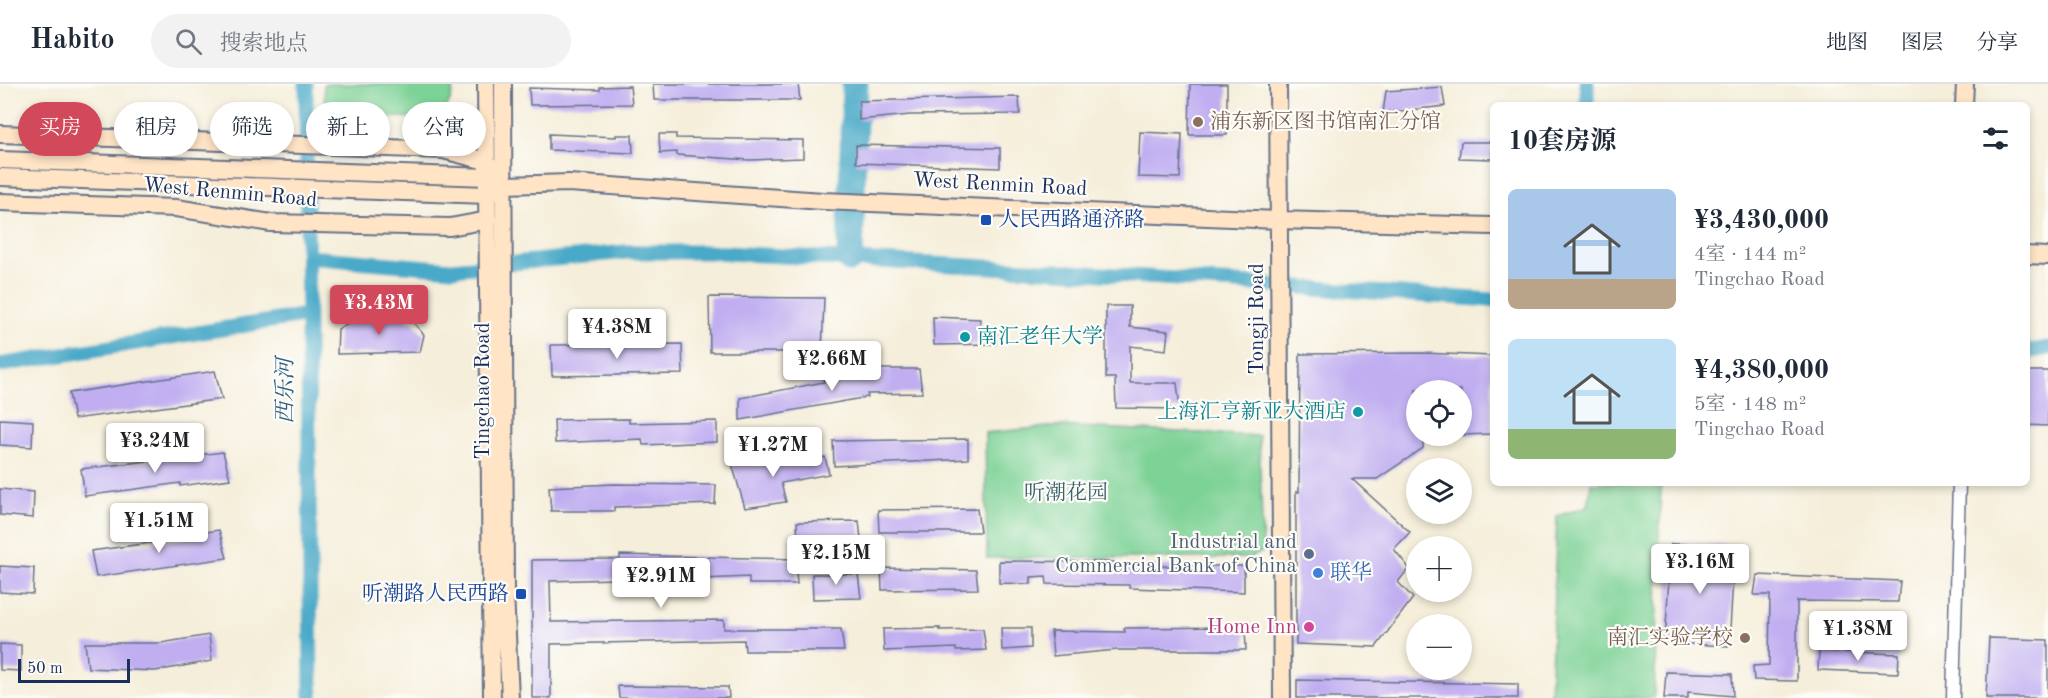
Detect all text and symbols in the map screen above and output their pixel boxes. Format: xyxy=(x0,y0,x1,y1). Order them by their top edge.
search box xyxy=(151,14,571,68)
icon: search xyxy=(172,25,205,58)
text: Habito xyxy=(30,27,115,55)
text: 搜索地点 xyxy=(220,33,308,55)
text: 地图 xyxy=(1826,33,1868,54)
text: 图层 xyxy=(1901,33,1943,54)
text: 分享 xyxy=(1976,33,2018,54)
chip: 买房 xyxy=(18,102,102,156)
chip: 租房 xyxy=(114,102,198,156)
chip: 筛选 xyxy=(210,102,294,156)
chip: 新上 xyxy=(306,102,390,156)
chip: 公寓 xyxy=(402,102,486,156)
place label: 浦东新区图书馆南汇分馆 xyxy=(1210,110,1441,133)
marker: 浦东新区图书馆南汇分馆 xyxy=(1191,115,1205,129)
icon: filters xyxy=(1979,122,2012,155)
text: 10套房源 xyxy=(1508,129,1616,155)
street label: West Renmin Road xyxy=(912,170,1088,200)
street label: West Renmin Road xyxy=(142,175,318,211)
place label: 人民西路通济路 xyxy=(998,208,1145,231)
text: ¥3,430,000 xyxy=(1694,208,1829,234)
marker: 人民西路通济路 xyxy=(979,213,993,227)
icon: home xyxy=(1556,213,1628,285)
text: 4室 · 144 m² xyxy=(1694,245,1806,265)
street label: Tongji Road xyxy=(1247,263,1268,375)
text: Tingchao Road xyxy=(1694,270,1825,290)
pin: ¥3.43M xyxy=(330,285,428,336)
text: ¥3.43M xyxy=(344,294,414,314)
pin: ¥4.38M xyxy=(568,309,666,360)
text: ¥4.38M xyxy=(582,318,652,338)
street label: Tingchao Road xyxy=(473,322,494,460)
place label: 南汇老年大学 xyxy=(977,324,1103,348)
marker: 南汇老年大学 xyxy=(958,330,972,344)
pin: ¥2.66M xyxy=(783,341,881,392)
text: ¥2.66M xyxy=(797,350,867,370)
water label: 西乐河 xyxy=(273,354,297,424)
text: ¥4,380,000 xyxy=(1694,358,1829,384)
icon: home xyxy=(1556,363,1628,435)
map controls xyxy=(1406,380,1472,680)
button: locate xyxy=(1406,380,1472,446)
text: 5室 · 148 m² xyxy=(1694,395,1806,415)
place label: 上海汇亨新亚大酒店 xyxy=(1157,400,1346,423)
marker: 上海汇亨新亚大酒店 xyxy=(1351,405,1365,419)
text: Tingchao Road xyxy=(1694,420,1825,440)
pin: ¥3.24M xyxy=(106,423,204,474)
pin: ¥1.27M xyxy=(724,427,822,478)
text: ¥3.24M xyxy=(120,432,190,452)
text: ¥1.27M xyxy=(738,436,808,456)
button: layers xyxy=(1406,458,1472,524)
park label: 听潮花园 xyxy=(1024,481,1108,504)
pin: ¥1.51M xyxy=(110,503,208,554)
text: ¥1.51M xyxy=(124,512,194,532)
place label: Industrial and Commercial Bank of China xyxy=(1055,532,1297,577)
pin: ¥2.15M xyxy=(787,535,885,586)
button: + xyxy=(1406,536,1472,602)
text: ¥2.15M xyxy=(801,544,871,564)
pin: ¥3.16M xyxy=(1651,544,1749,595)
marker: Industrial and Commercial Bank of China xyxy=(1302,547,1316,561)
text: ¥3.16M xyxy=(1665,553,1735,573)
pin: ¥2.91M xyxy=(612,558,710,609)
place label: 联华 xyxy=(1330,561,1372,584)
marker: 联华 xyxy=(1311,566,1325,580)
text: ¥2.91M xyxy=(626,567,696,587)
place label: 听潮路人民西路 xyxy=(362,582,509,605)
marker: 听潮路人民西路 xyxy=(514,587,528,601)
pin: ¥1.38M xyxy=(1809,611,1907,662)
button: − xyxy=(1406,614,1472,680)
place label: Home Inn xyxy=(1207,617,1297,638)
marker: Home Inn xyxy=(1302,620,1316,634)
text: ¥1.38M xyxy=(1823,620,1893,640)
place label: 南汇实验学校 xyxy=(1607,626,1733,649)
marker: 南汇实验学校 xyxy=(1738,631,1752,645)
scale bar xyxy=(18,656,130,684)
text: 50 m xyxy=(27,661,63,677)

